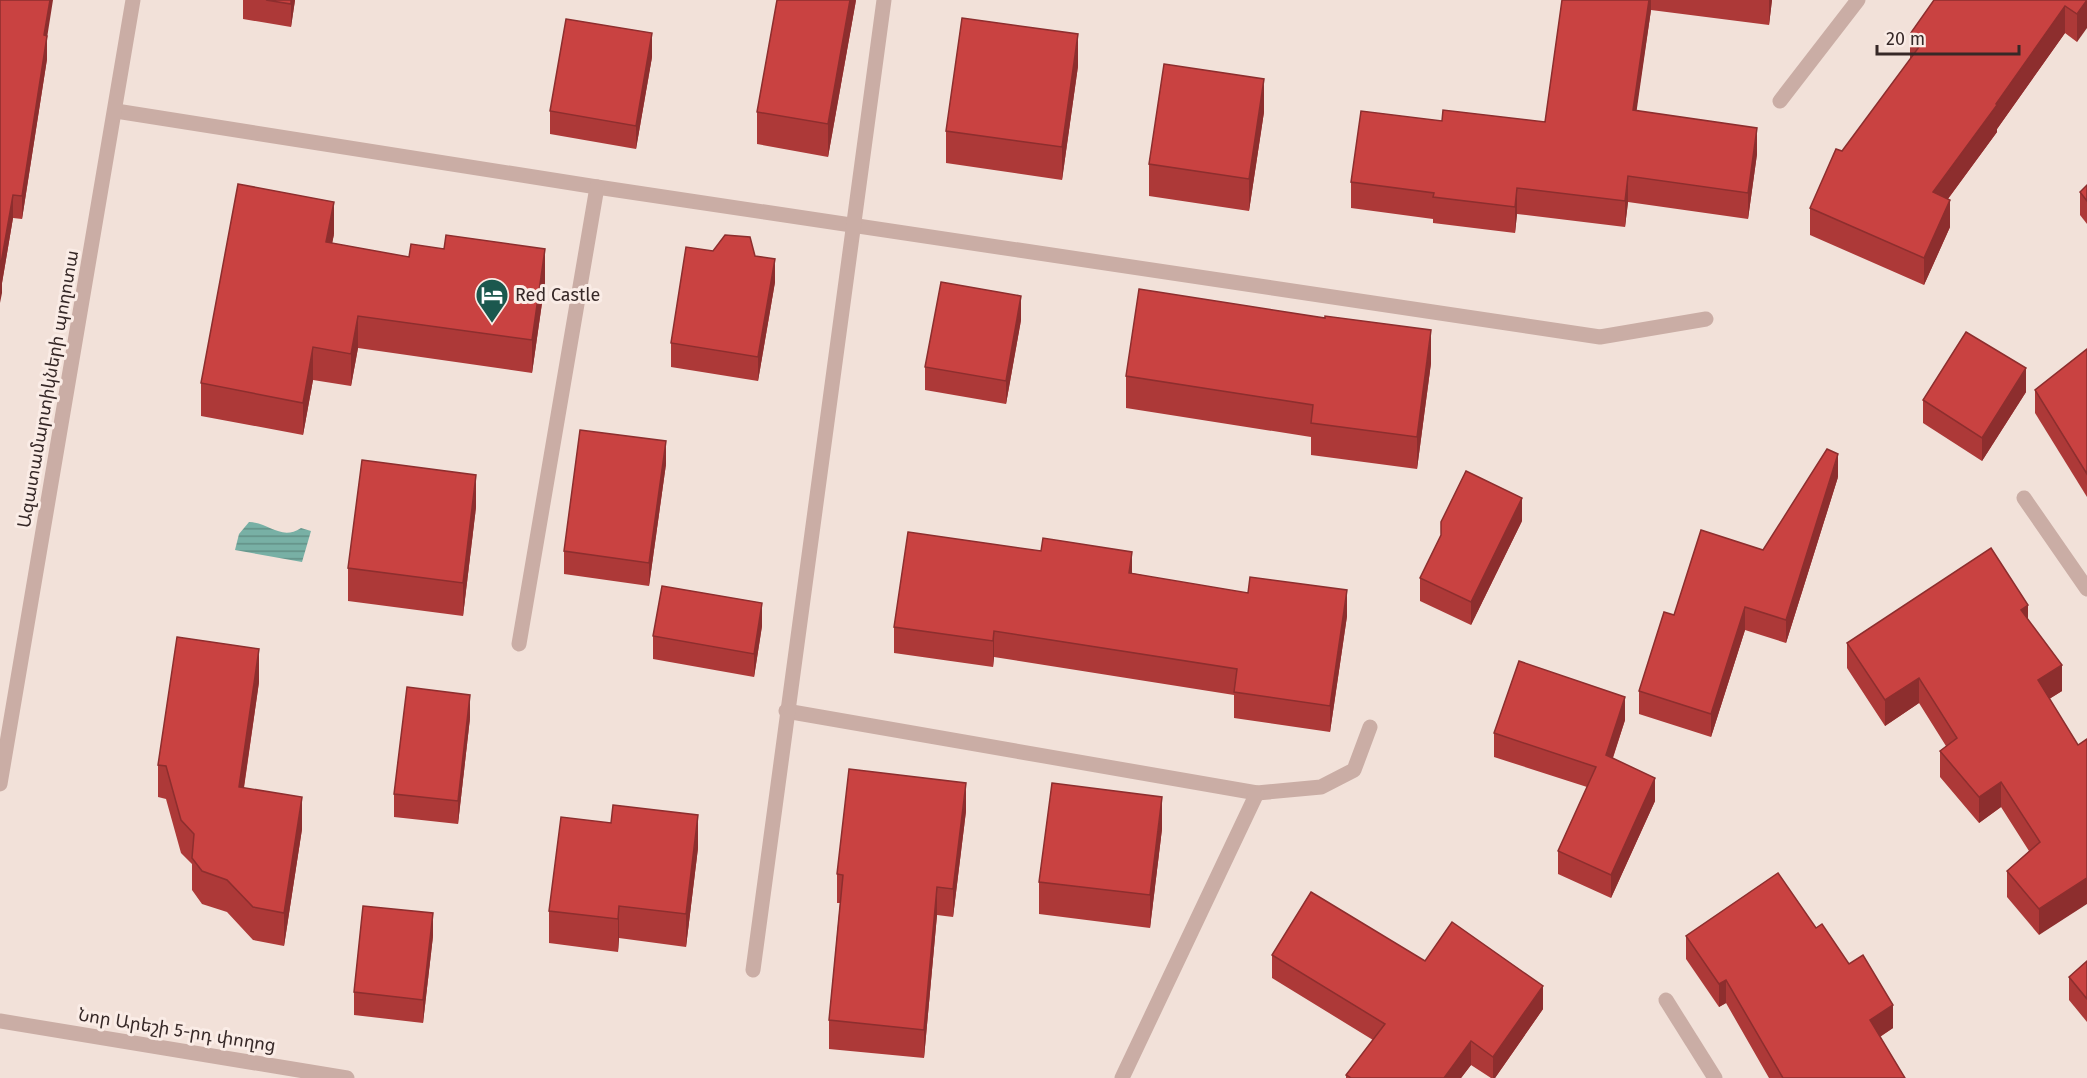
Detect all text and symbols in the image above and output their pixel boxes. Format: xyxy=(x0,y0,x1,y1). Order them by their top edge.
scale bar xyxy=(1877,18,2020,56)
text: 20 m xyxy=(1886,28,1925,50)
street label: Ազատամարտիկների պողոտա xyxy=(13,248,83,530)
hotel icon: Red Castle xyxy=(474,277,510,324)
place label: Red Castle xyxy=(515,284,600,306)
street label: Նոր Արեշի 5-րդ փողոց xyxy=(77,1004,277,1056)

